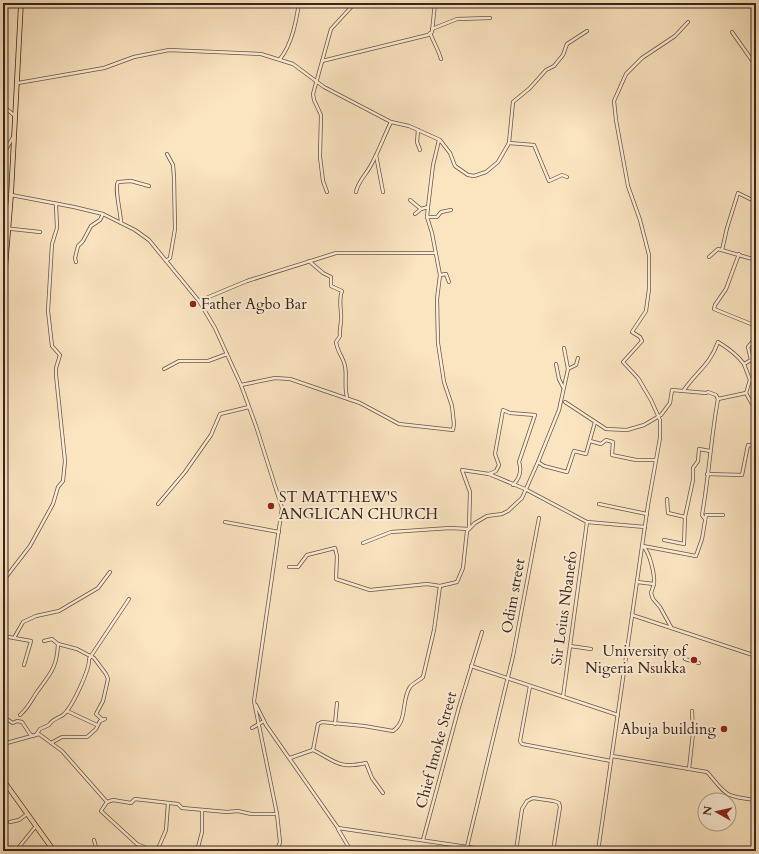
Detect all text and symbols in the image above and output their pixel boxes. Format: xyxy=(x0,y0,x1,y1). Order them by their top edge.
place label: Father Agbo Bar xyxy=(201,294,307,314)
marker: Father Agbo Bar xyxy=(188,299,198,309)
place label: ST MATTHEW'S ANGLICAN CHURCH xyxy=(279,487,439,524)
marker: ST MATTHEW'S ANGLICAN CHURCH xyxy=(266,501,276,511)
street label: Sir Loius Nbanefo xyxy=(546,550,582,666)
street label: Odim street xyxy=(497,557,529,635)
place label: University of Nigeria Nsukka xyxy=(585,641,688,678)
marker: University of Nigeria Nsukka xyxy=(689,655,699,665)
street label: Chief Imoke Street xyxy=(411,689,461,811)
place label: Abuja building xyxy=(621,719,717,739)
marker: Abuja building xyxy=(719,724,729,734)
north arrow xyxy=(697,792,737,832)
text: N xyxy=(700,804,716,816)

